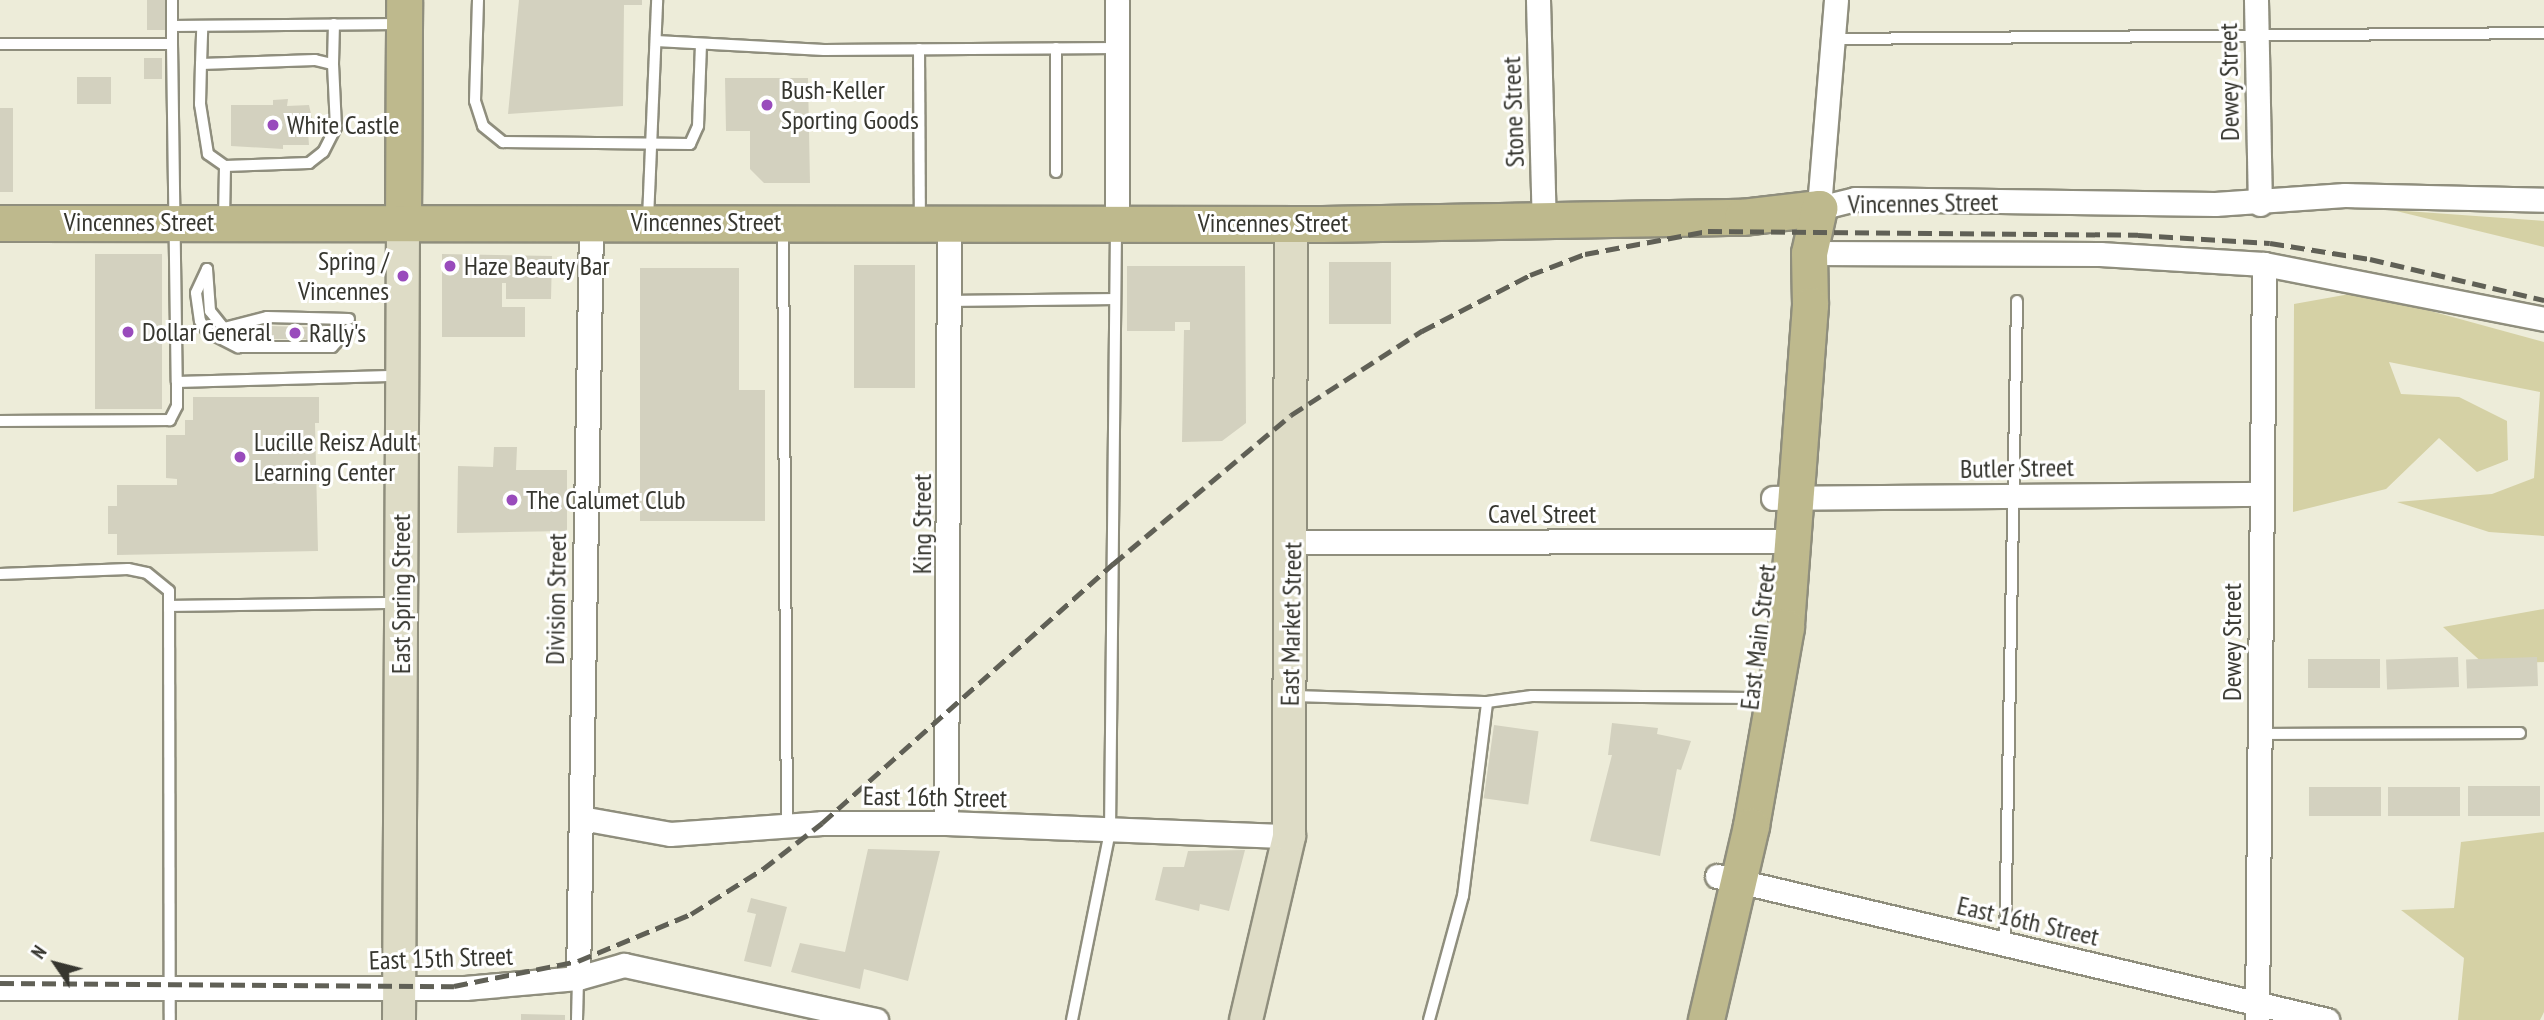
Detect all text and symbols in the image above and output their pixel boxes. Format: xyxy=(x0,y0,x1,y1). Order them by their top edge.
street label: Dewey Street xyxy=(2212,22,2246,142)
street label: Stone Street xyxy=(1495,56,1531,168)
place label: Bush-Keller Sporting Goods xyxy=(781,74,919,136)
marker: Bush-Keller Sporting Goods xyxy=(759,97,775,113)
place label: White Castle xyxy=(287,109,399,141)
marker: White Castle xyxy=(265,117,281,133)
street label: Vincennes Street xyxy=(1848,186,1998,220)
street label: Vincennes Street xyxy=(64,206,214,238)
street label: Vincennes Street xyxy=(631,206,781,238)
street label: Vincennes Street xyxy=(1198,207,1348,239)
place label: Spring / Vincennes xyxy=(298,245,389,306)
place label: Haze Beauty Bar xyxy=(464,250,610,282)
marker: Haze Beauty Bar xyxy=(442,258,458,274)
marker: Spring / Vincennes xyxy=(395,268,411,284)
place label: Dollar General xyxy=(142,316,271,348)
place label: Rally's xyxy=(309,317,366,349)
marker: Dollar General xyxy=(120,324,136,340)
marker: Rally's xyxy=(287,325,303,341)
place label: Lucille Reisz Adult Learning Center xyxy=(254,426,419,488)
marker: Lucille Reisz Adult Learning Center xyxy=(232,449,248,465)
street label: Butler Street xyxy=(1960,451,2074,485)
street label: King Street xyxy=(906,474,938,574)
place label: The Calumet Club xyxy=(526,484,685,516)
marker: The Calumet Club xyxy=(504,492,520,508)
street label: Cavel Street xyxy=(1488,498,1596,530)
street label: East Spring Street xyxy=(385,514,417,674)
street label: Division Street xyxy=(539,533,573,665)
street label: East Market Street xyxy=(1274,542,1308,706)
street label: East Main Street xyxy=(1734,562,1782,712)
street label: Dewey Street xyxy=(2216,583,2248,701)
street label: East 16th Street xyxy=(863,780,1007,814)
street label: East 16th Street xyxy=(1954,890,2102,952)
north arrow xyxy=(21,929,91,999)
street label: East 15th Street xyxy=(368,940,514,976)
text: N xyxy=(26,941,52,963)

